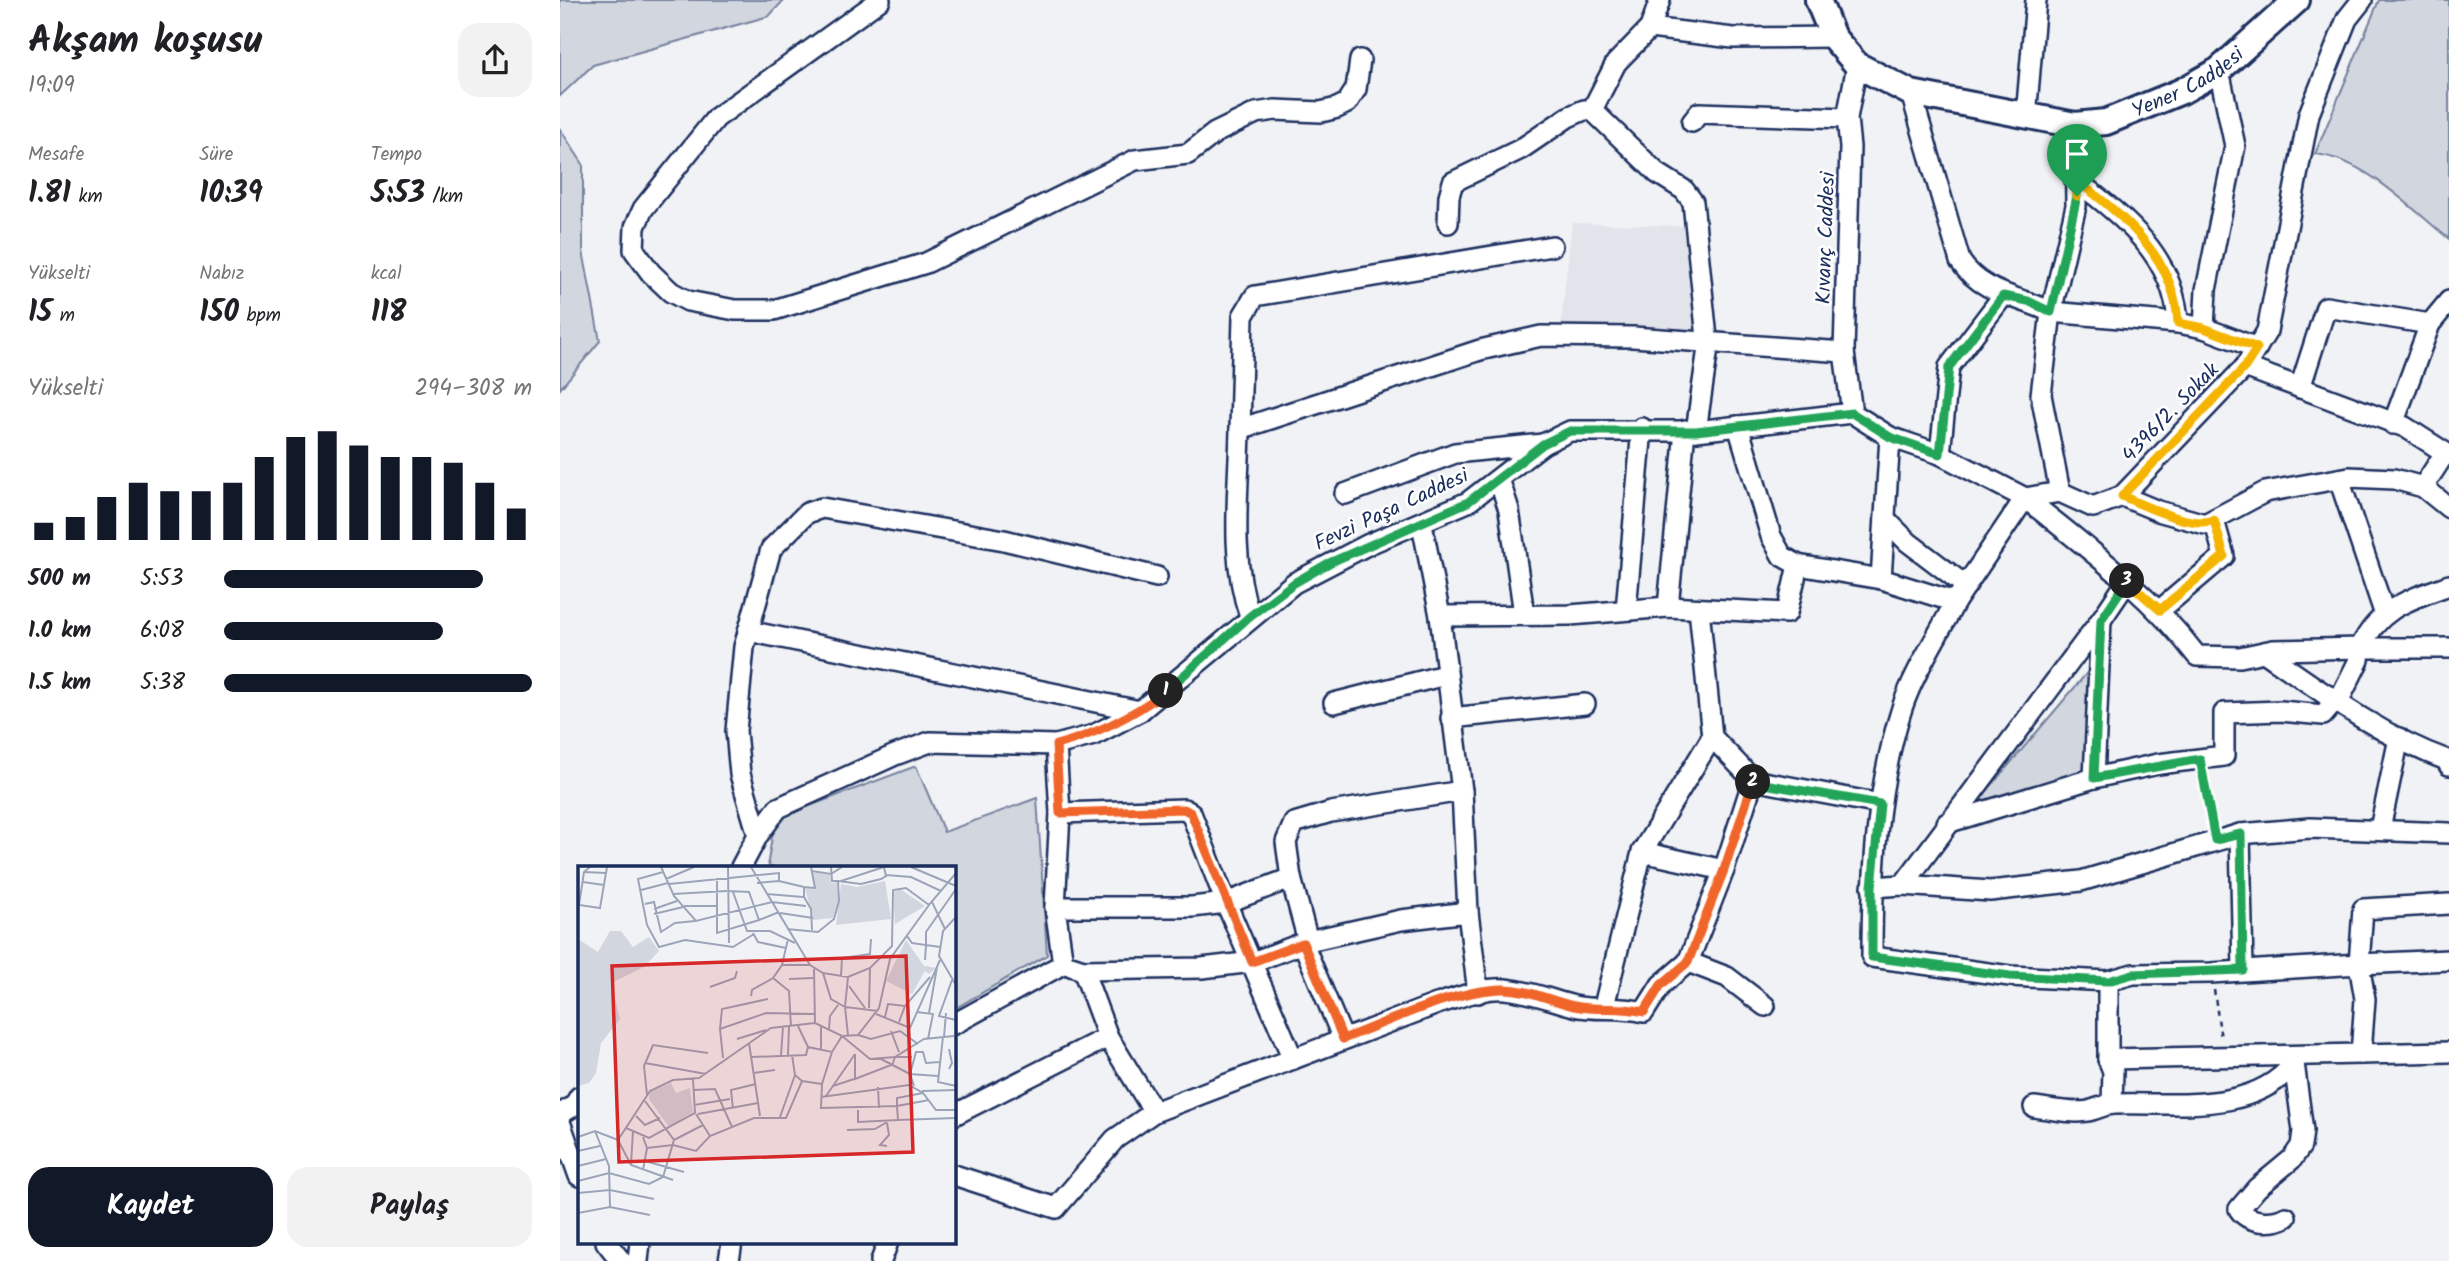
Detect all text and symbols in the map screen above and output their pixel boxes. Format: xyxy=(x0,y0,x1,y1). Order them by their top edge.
text: Akşam koşusu xyxy=(28,12,262,72)
button: share xyxy=(458,23,532,97)
street label: Yener Caddesi xyxy=(2127,39,2253,128)
text: 19:09 xyxy=(28,68,75,104)
pin xyxy=(2047,124,2107,196)
icon: arrive xyxy=(2058,135,2096,173)
text: Mesafe xyxy=(28,140,84,170)
text: Süre xyxy=(199,140,233,170)
text: Tempo xyxy=(371,140,422,170)
text: 1.81 xyxy=(28,170,71,218)
text: 10:39 xyxy=(199,170,263,218)
text: 5:53 xyxy=(371,170,425,218)
street label: Kıvanç Caddesi xyxy=(1808,170,1845,305)
text: km xyxy=(71,182,103,212)
text: /km xyxy=(425,182,463,212)
text: Yükselti xyxy=(28,259,90,289)
text: Nabız xyxy=(199,259,244,289)
text: kcal xyxy=(371,259,402,289)
text: 15 xyxy=(28,289,52,337)
text: 150 xyxy=(199,289,239,337)
text: 118 xyxy=(371,289,406,337)
text: m xyxy=(52,301,75,331)
text: bpm xyxy=(239,301,281,331)
street label: 4396/2. Sokak xyxy=(2114,355,2228,471)
text: Yükselti xyxy=(28,371,103,407)
text: 294–308 m xyxy=(415,371,532,407)
street label: Fevzi Paşa Caddesi xyxy=(1309,460,1475,561)
text: 500 m xyxy=(28,561,91,597)
text: 5:53 xyxy=(140,561,184,597)
pin: 3 xyxy=(2110,564,2144,598)
text: 3 xyxy=(2121,565,2132,595)
text: 1.0 km xyxy=(28,613,91,649)
text: 6:08 xyxy=(140,613,184,649)
text: 1.5 km xyxy=(28,665,91,701)
text: 5:38 xyxy=(140,665,185,701)
pin: 1 xyxy=(1148,674,1184,708)
text: 1 xyxy=(1163,675,1168,705)
pin: 2 xyxy=(1736,764,1770,800)
text: 2 xyxy=(1747,766,1758,796)
inset map xyxy=(578,866,956,1244)
button: Kaydet xyxy=(28,1167,273,1247)
button: Paylaş xyxy=(287,1167,532,1247)

